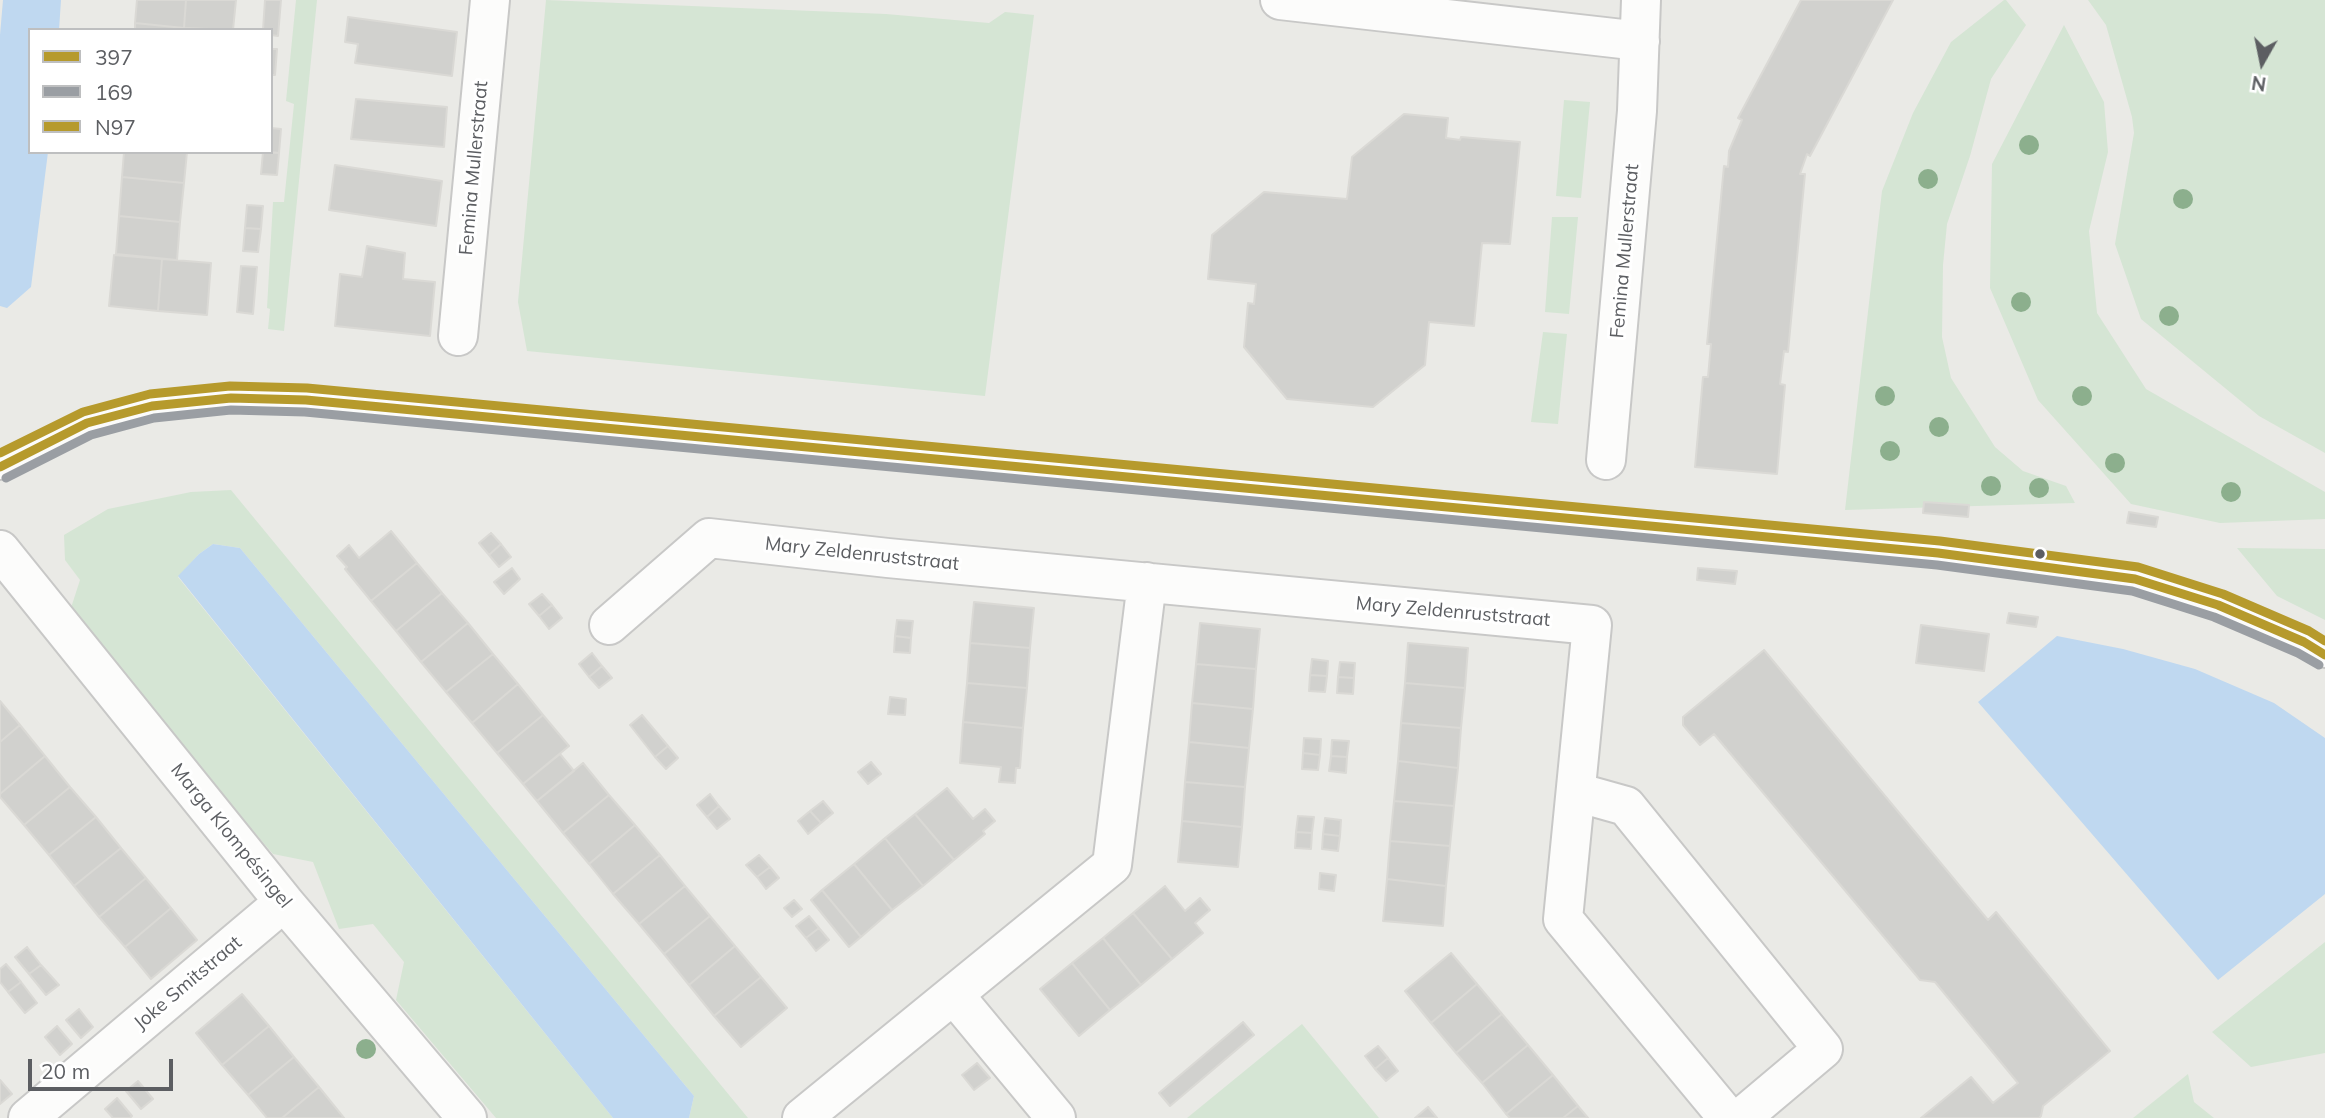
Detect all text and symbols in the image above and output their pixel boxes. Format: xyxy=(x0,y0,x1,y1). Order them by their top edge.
legend xyxy=(28,28,273,154)
north arrow xyxy=(2227,28,2297,98)
text: 397 xyxy=(95,44,133,70)
text: N xyxy=(2250,71,2268,97)
text: 169 xyxy=(95,79,133,105)
street label: Femina Mullerstraat xyxy=(455,80,493,256)
text: N97 xyxy=(95,114,136,140)
street label: Femina Mullerstraat xyxy=(1606,163,1644,339)
street label: Mary Zeldenruststraat xyxy=(764,532,960,576)
unlabelled marker xyxy=(2033,547,2047,561)
street label: Mary Zeldenruststraat xyxy=(1355,592,1551,632)
street label: Marga Klompésingel xyxy=(166,759,296,913)
street label: Joke Smitstraat xyxy=(129,931,247,1035)
scale bar xyxy=(32,1044,177,1088)
text: 20 m xyxy=(41,1058,90,1084)

